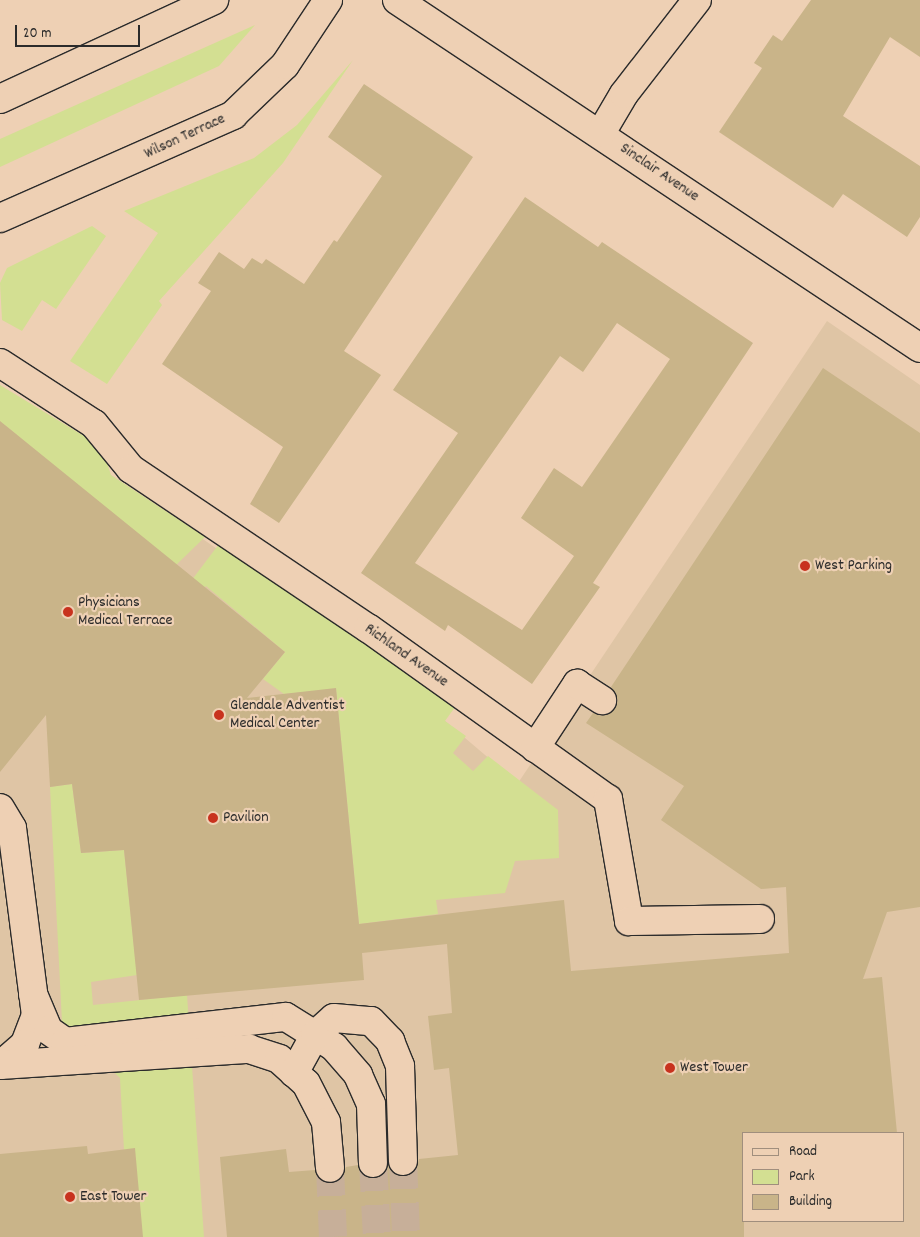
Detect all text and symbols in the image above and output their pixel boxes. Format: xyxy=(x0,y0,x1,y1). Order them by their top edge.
scale bar xyxy=(18,15,142,47)
text: 20 m xyxy=(23,23,51,45)
street label: Wilson Terrace xyxy=(141,110,229,164)
street label: Sinclair Avenue xyxy=(616,139,702,207)
place label: West Parking xyxy=(815,556,892,576)
marker: West Parking xyxy=(799,560,811,572)
place label: Physicians Medical Terrace xyxy=(78,593,173,631)
marker: Physicians Medical Terrace xyxy=(62,606,74,618)
street label: Richland Avenue xyxy=(360,620,452,692)
place label: Glendale Adventist Medical Center xyxy=(230,696,345,734)
marker: Glendale Adventist Medical Center xyxy=(212,708,226,722)
place label: Pavilion xyxy=(223,808,269,828)
marker: Pavilion xyxy=(207,812,219,824)
place label: West Tower xyxy=(680,1058,748,1078)
marker: West Tower xyxy=(664,1062,676,1074)
legend xyxy=(742,1132,905,1222)
text: Road xyxy=(789,1141,817,1163)
text: Park xyxy=(789,1166,815,1188)
place label: East Tower xyxy=(80,1187,146,1207)
marker: East Tower xyxy=(64,1191,76,1203)
text: Building xyxy=(789,1191,832,1213)

